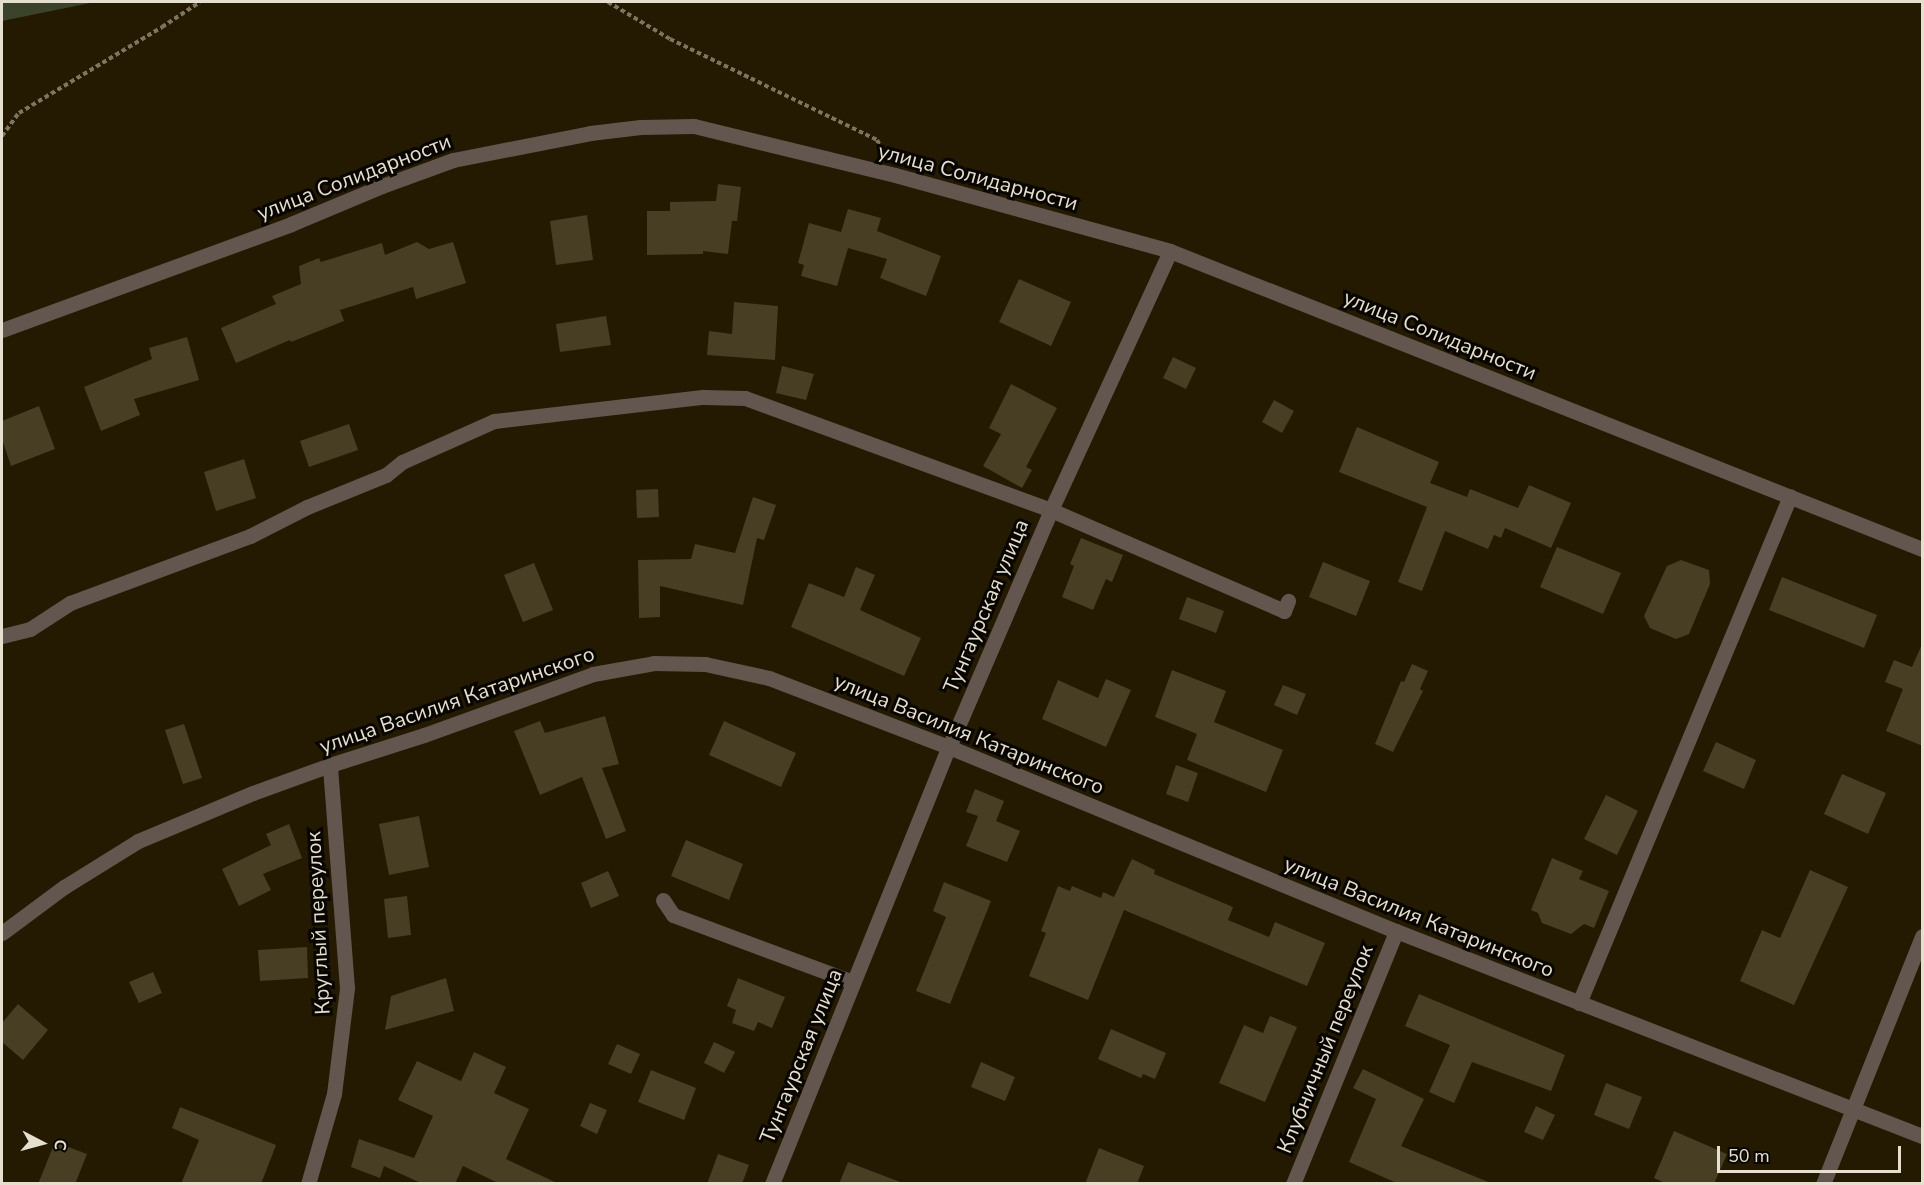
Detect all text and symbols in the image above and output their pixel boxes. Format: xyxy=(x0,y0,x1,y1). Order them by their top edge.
street label: улица Солидарности xyxy=(253,128,455,226)
street label: улица Солидарности xyxy=(875,138,1081,216)
street label: улица Солидарности xyxy=(1340,285,1540,385)
street label: Тунгаурская улица xyxy=(938,515,1034,697)
street label: улица Василия Катаринского xyxy=(316,641,598,759)
street label: улица Василия Катаринского xyxy=(830,668,1108,800)
street label: Круглый переулок xyxy=(301,831,335,1015)
street label: улица Василия Катаринского xyxy=(1280,851,1558,983)
street label: Клубничный переулок xyxy=(1272,941,1378,1157)
street label: Тунгаурская улица xyxy=(754,965,848,1147)
north arrow xyxy=(12,1113,72,1173)
scale bar xyxy=(1720,1134,1904,1172)
text: С xyxy=(48,1138,71,1151)
text: 50 m xyxy=(1728,1144,1770,1168)

